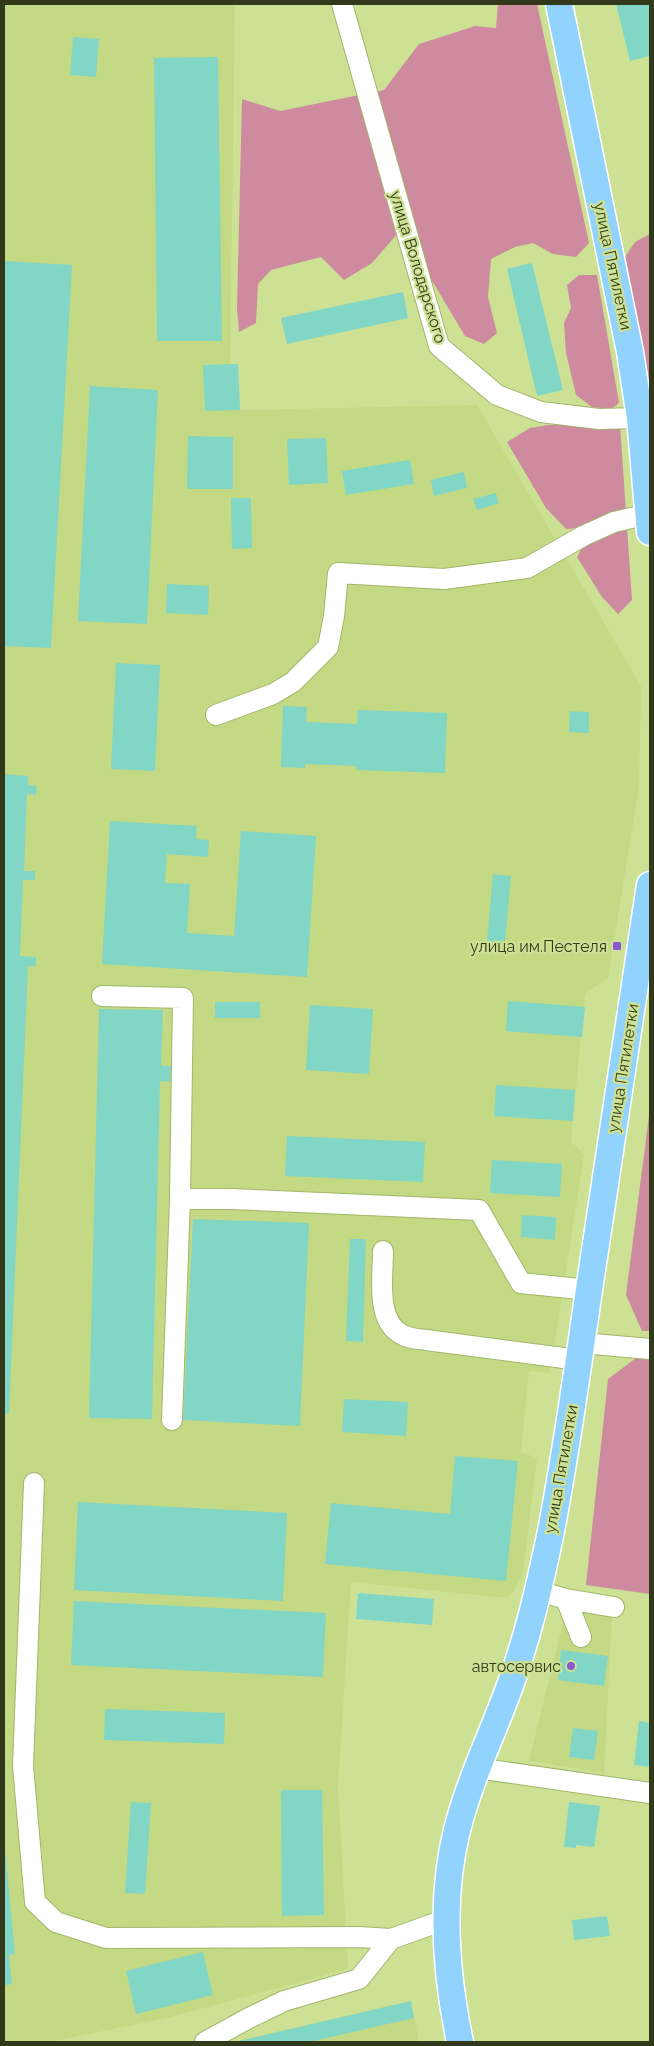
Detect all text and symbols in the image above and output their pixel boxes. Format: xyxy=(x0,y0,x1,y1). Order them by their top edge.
street label: улица Володарского xyxy=(386,189,450,345)
street label: улица Пятилетки xyxy=(590,200,636,332)
place label: улица им.Пестеля xyxy=(470,937,607,956)
marker: улица им.Пестеля xyxy=(611,940,623,952)
street label: улица Пятилетки xyxy=(603,1002,643,1134)
street label: улица Пятилетки xyxy=(540,1403,582,1535)
place label: автосервис xyxy=(472,1657,561,1676)
marker: автосервис xyxy=(565,1660,577,1672)

